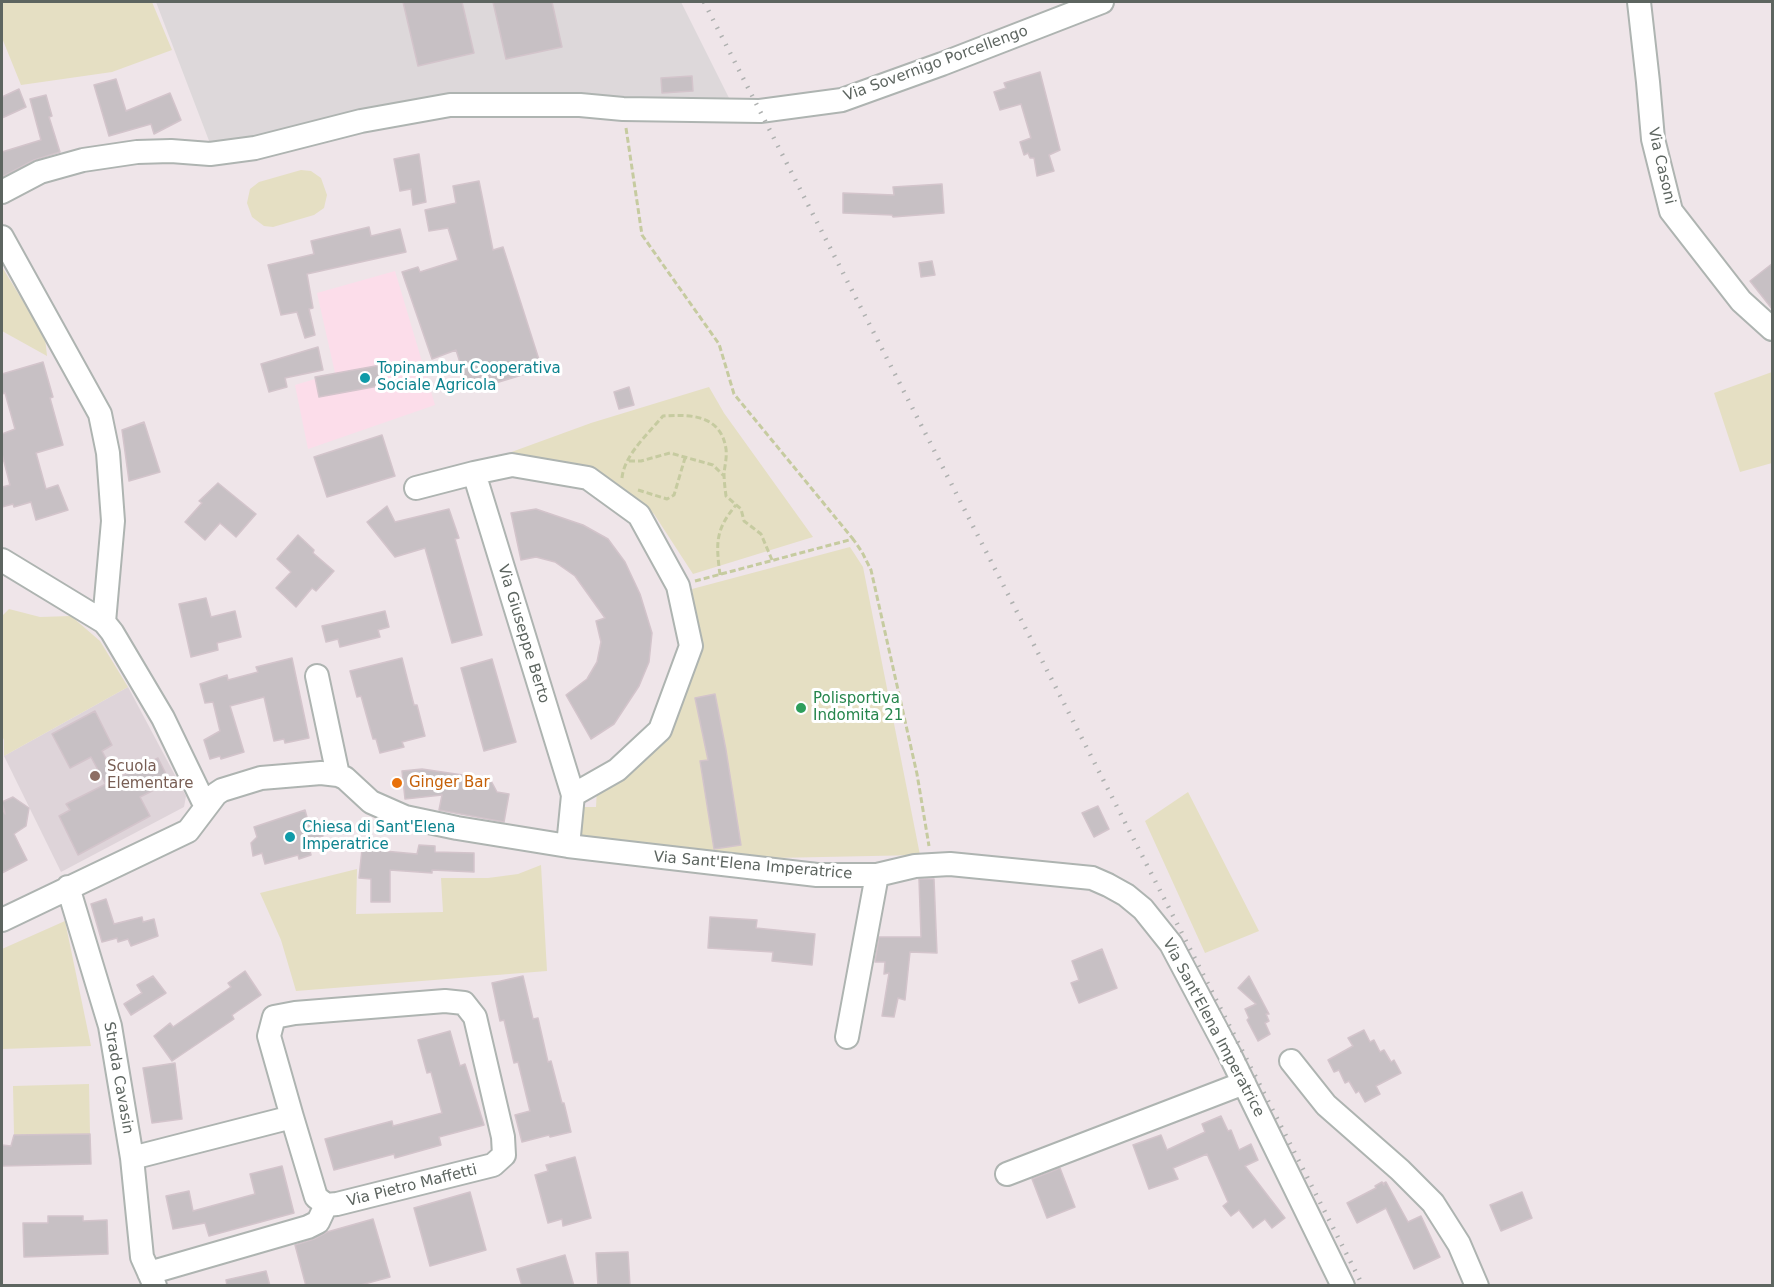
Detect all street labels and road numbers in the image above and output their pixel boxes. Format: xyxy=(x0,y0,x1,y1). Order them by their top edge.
street label: Via Sovernigo Porcellengo xyxy=(841,22,1031,106)
street label: Via Casoni xyxy=(1643,126,1679,206)
street label: Via Giuseppe Berto xyxy=(493,562,553,706)
street label: Via Sant'Elena Imperatrice xyxy=(653,848,853,884)
street label: Via Sant'Elena Imperatrice xyxy=(1158,936,1268,1120)
street label: Strada Cavasin xyxy=(99,1021,137,1135)
street label: Via Pietro Maffetti xyxy=(345,1161,479,1211)

